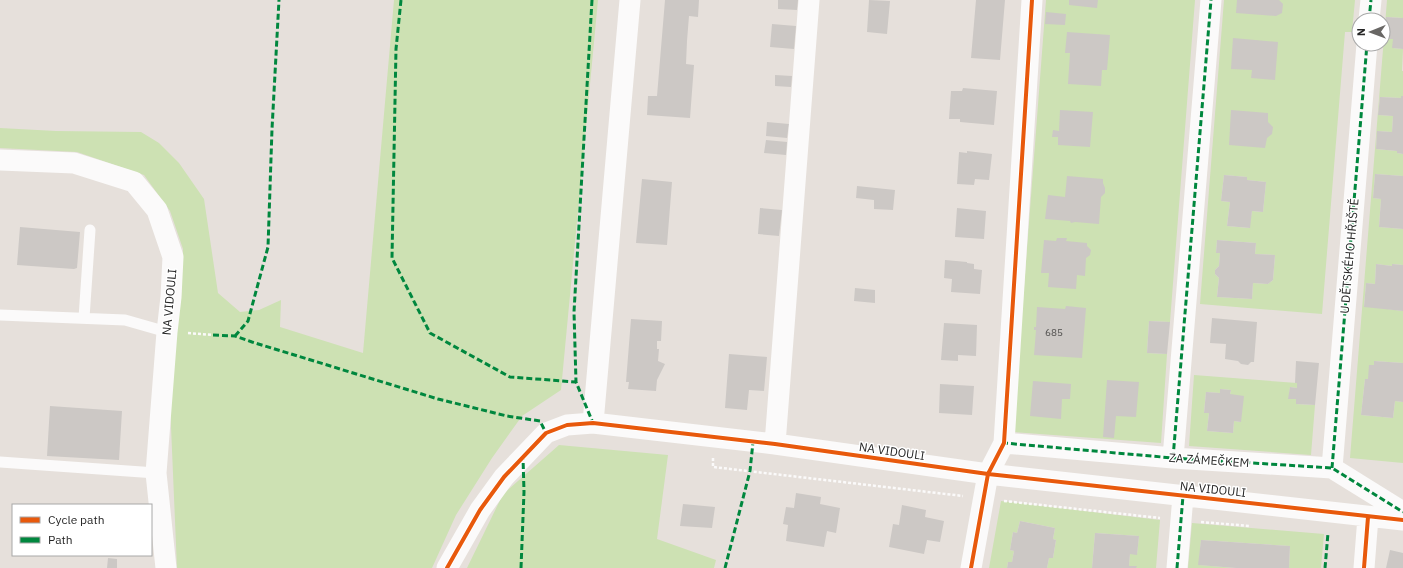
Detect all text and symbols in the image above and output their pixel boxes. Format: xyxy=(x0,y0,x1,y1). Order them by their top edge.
north arrow xyxy=(1351,12,1391,52)
text: N xyxy=(1354,28,1368,36)
street label: U DĚTSKÉHO HŘIŠTĚ xyxy=(1336,198,1362,314)
street label: NA VIDOULI xyxy=(159,268,179,336)
house number: 685 xyxy=(1045,326,1063,339)
street label: NA VIDOULI xyxy=(858,439,926,463)
street label: ZA ZÁMEČKEM xyxy=(1168,450,1250,470)
street label: NA VIDOULI xyxy=(1179,478,1247,500)
legend xyxy=(12,504,152,556)
text: Cycle path xyxy=(48,512,105,527)
text: Path xyxy=(48,532,73,547)

